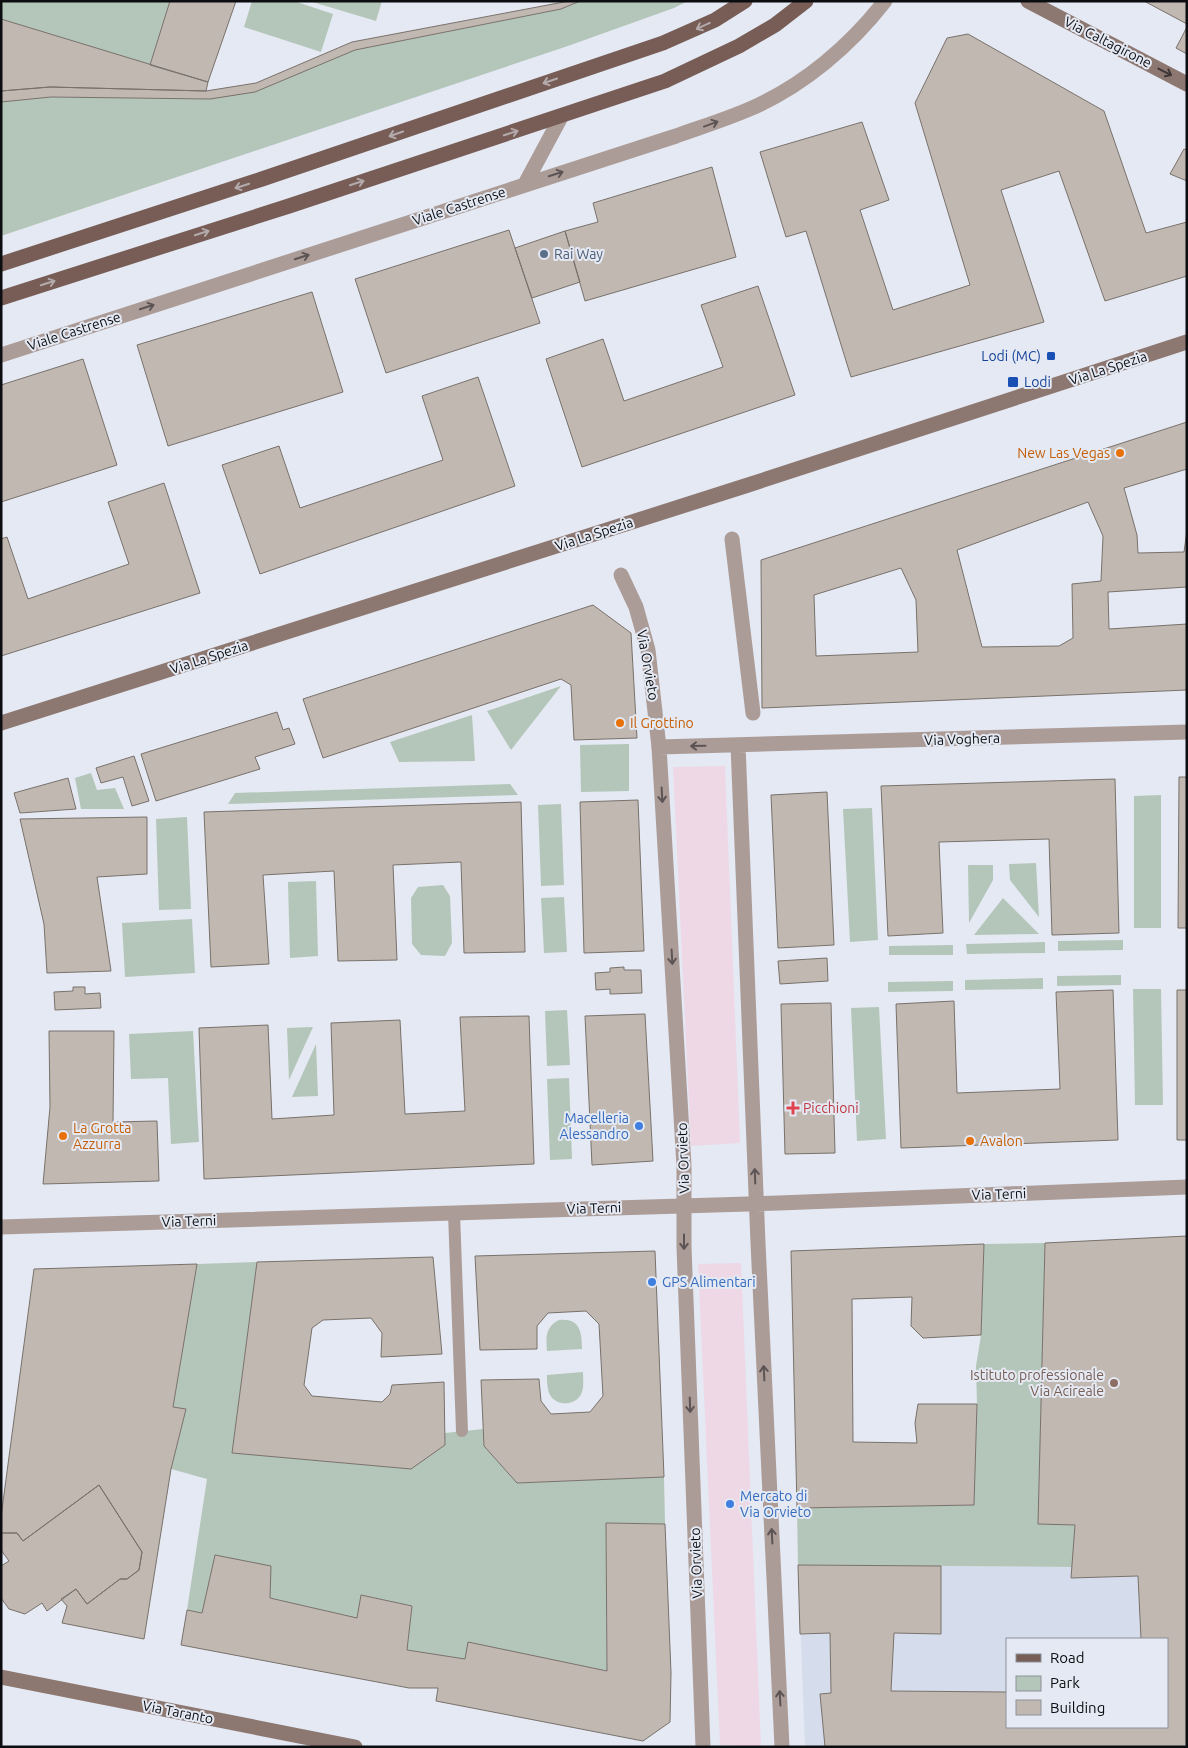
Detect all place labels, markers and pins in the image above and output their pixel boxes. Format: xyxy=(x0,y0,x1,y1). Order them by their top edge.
place label: Rai Way xyxy=(554,246,603,262)
marker: Rai Way xyxy=(538,248,550,260)
place label: Lodi (MC) xyxy=(981,348,1041,364)
marker: Lodi (MC) xyxy=(1045,350,1057,362)
place label: Lodi xyxy=(1024,374,1051,390)
marker: Lodi xyxy=(1006,375,1020,389)
place label: New Las Vegas xyxy=(1017,445,1110,461)
marker: New Las Vegas xyxy=(1114,447,1126,459)
place label: Il Grottino xyxy=(630,715,694,731)
marker: Il Grottino xyxy=(614,717,626,729)
place label: Picchioni xyxy=(803,1100,859,1116)
marker: Picchioni xyxy=(787,1102,799,1114)
place label: Macelleria Alessandro xyxy=(559,1110,629,1142)
place label: La Grotta Azzurra xyxy=(73,1120,131,1152)
marker: Macelleria Alessandro xyxy=(633,1120,645,1132)
marker: La Grotta Azzurra xyxy=(57,1130,69,1142)
place label: Avalon xyxy=(980,1133,1023,1149)
marker: Avalon xyxy=(964,1135,976,1147)
place label: GPS Alimentari xyxy=(662,1274,756,1290)
marker: GPS Alimentari xyxy=(646,1276,658,1288)
place label: Istituto professionale Via Acireale xyxy=(970,1367,1104,1399)
marker: Istituto professionale Via Acireale xyxy=(1108,1377,1120,1389)
place label: Mercato di Via Orvieto xyxy=(740,1488,811,1520)
marker: Mercato di Via Orvieto xyxy=(724,1498,736,1510)

